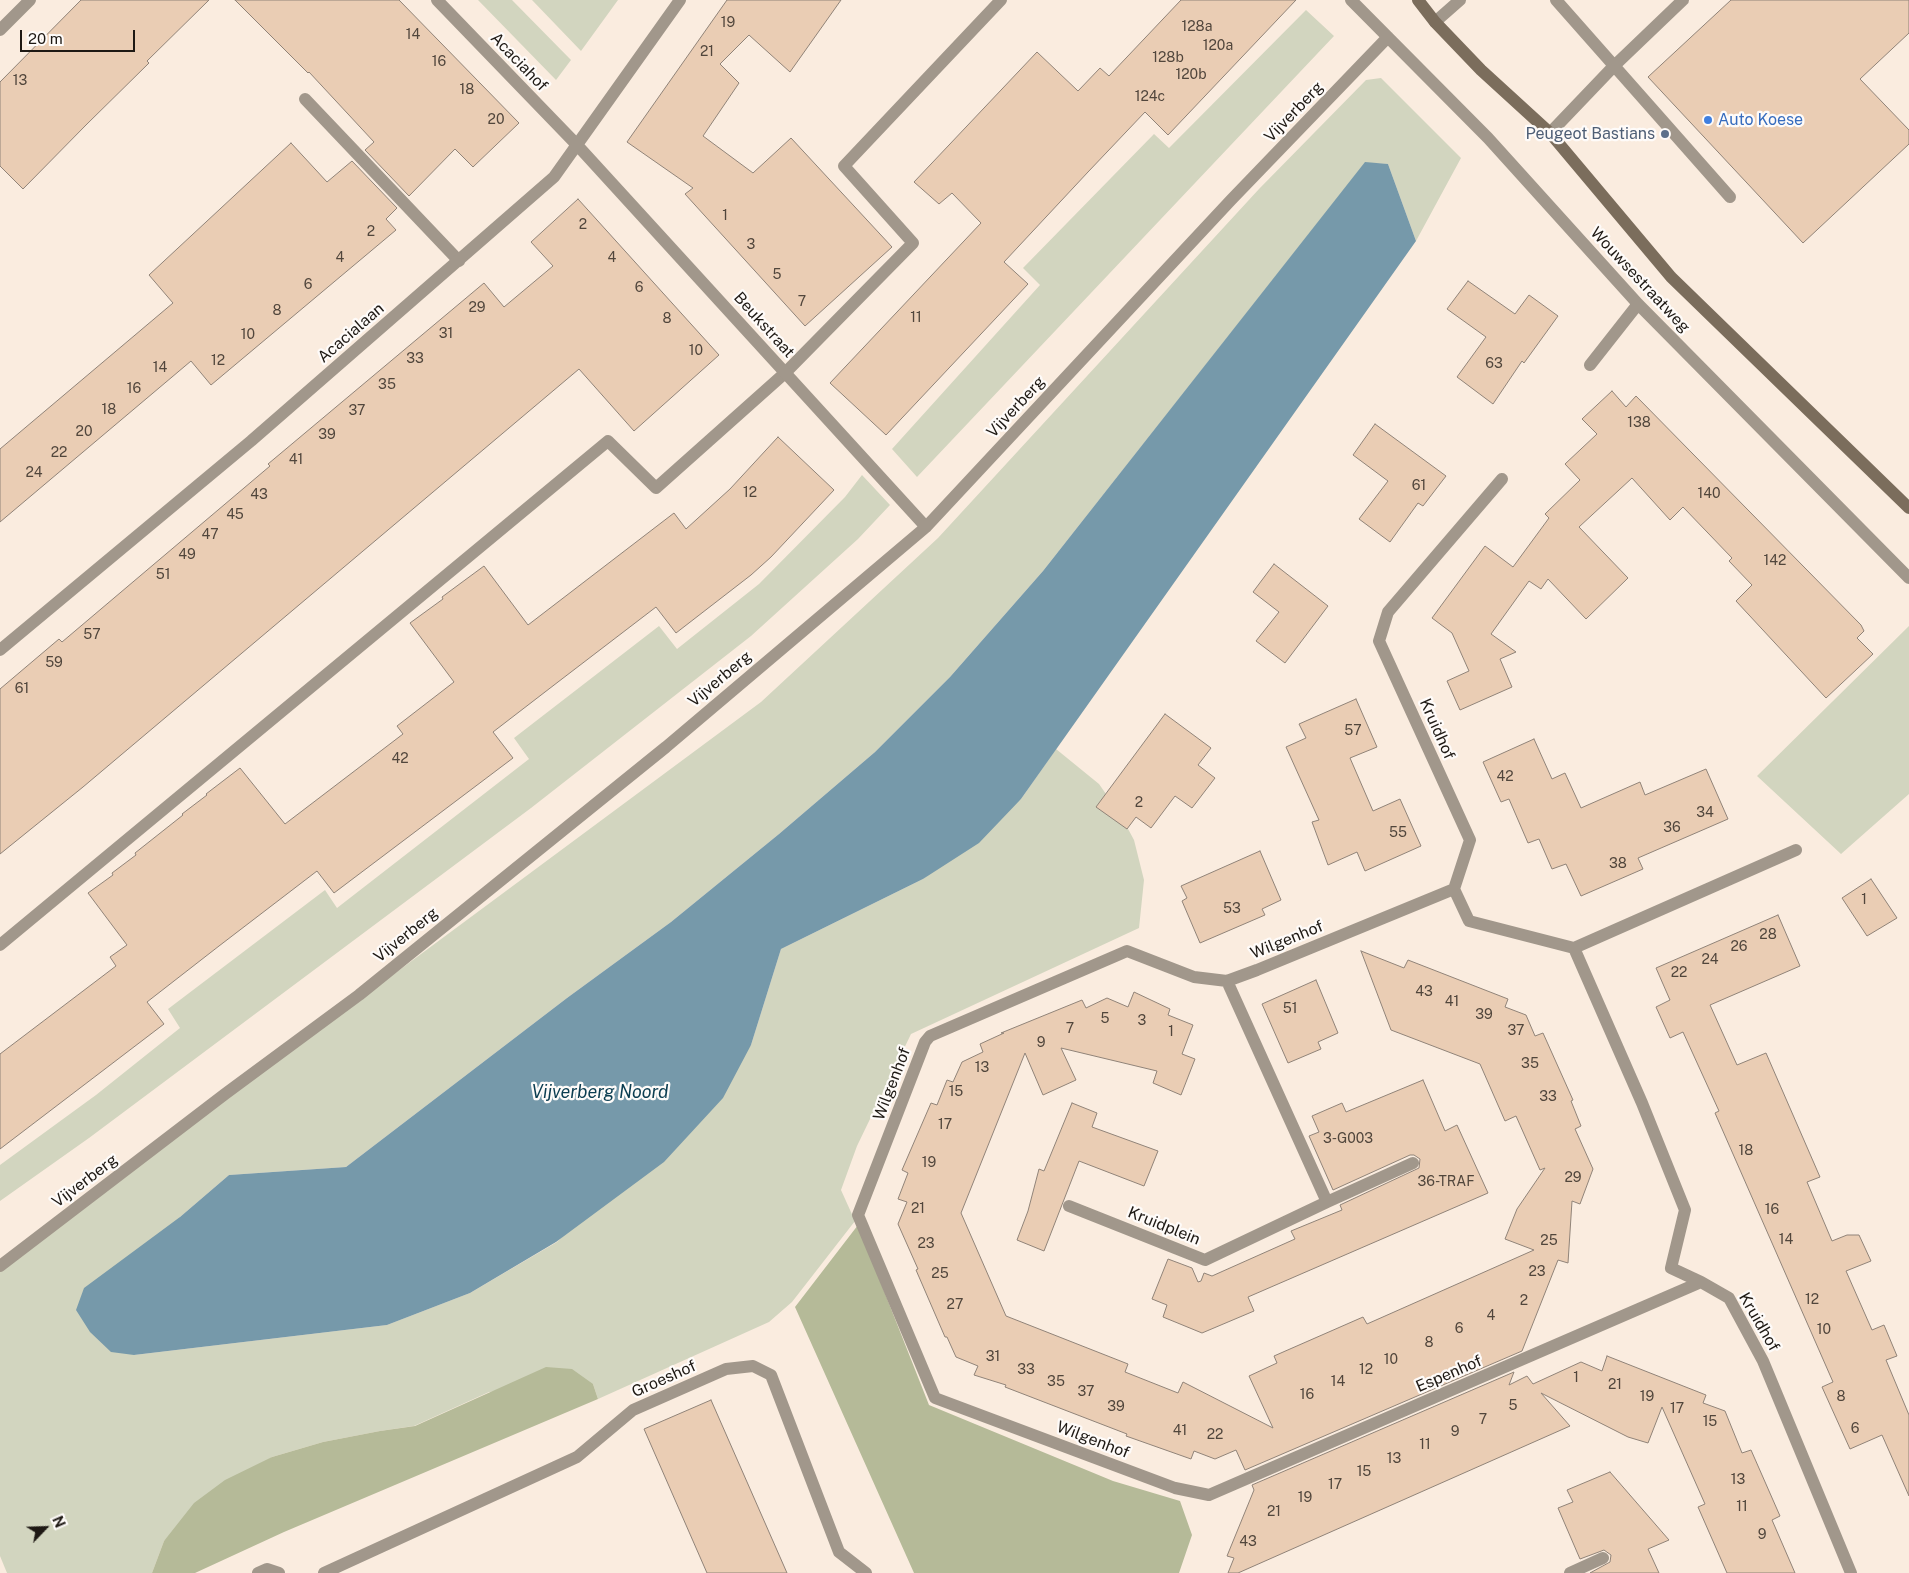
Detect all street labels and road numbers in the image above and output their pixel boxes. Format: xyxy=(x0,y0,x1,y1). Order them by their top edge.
street label: Acaciahof xyxy=(486,29,552,95)
street label: Vijverberg xyxy=(1260,78,1328,146)
street label: Wouwsestraatweg xyxy=(1586,223,1694,337)
street label: Beukstraat xyxy=(730,288,798,362)
street label: Acacialaan xyxy=(314,299,388,367)
street label: Vijverberg xyxy=(983,372,1049,442)
street label: Vijverberg xyxy=(684,647,756,711)
street label: Kruidhof xyxy=(1415,696,1459,762)
street label: Vijverberg xyxy=(370,903,442,967)
street label: Wilgenhof xyxy=(1248,917,1326,963)
street label: Wilgenhof xyxy=(869,1045,915,1123)
street label: Vijverberg xyxy=(49,1150,121,1212)
street label: Kruidplein xyxy=(1125,1203,1203,1249)
street label: Kruidhof xyxy=(1735,1289,1783,1355)
street label: Espenhof xyxy=(1413,1351,1485,1397)
street label: Groeshof xyxy=(629,1356,699,1402)
street label: Wilgenhof xyxy=(1054,1417,1132,1463)

